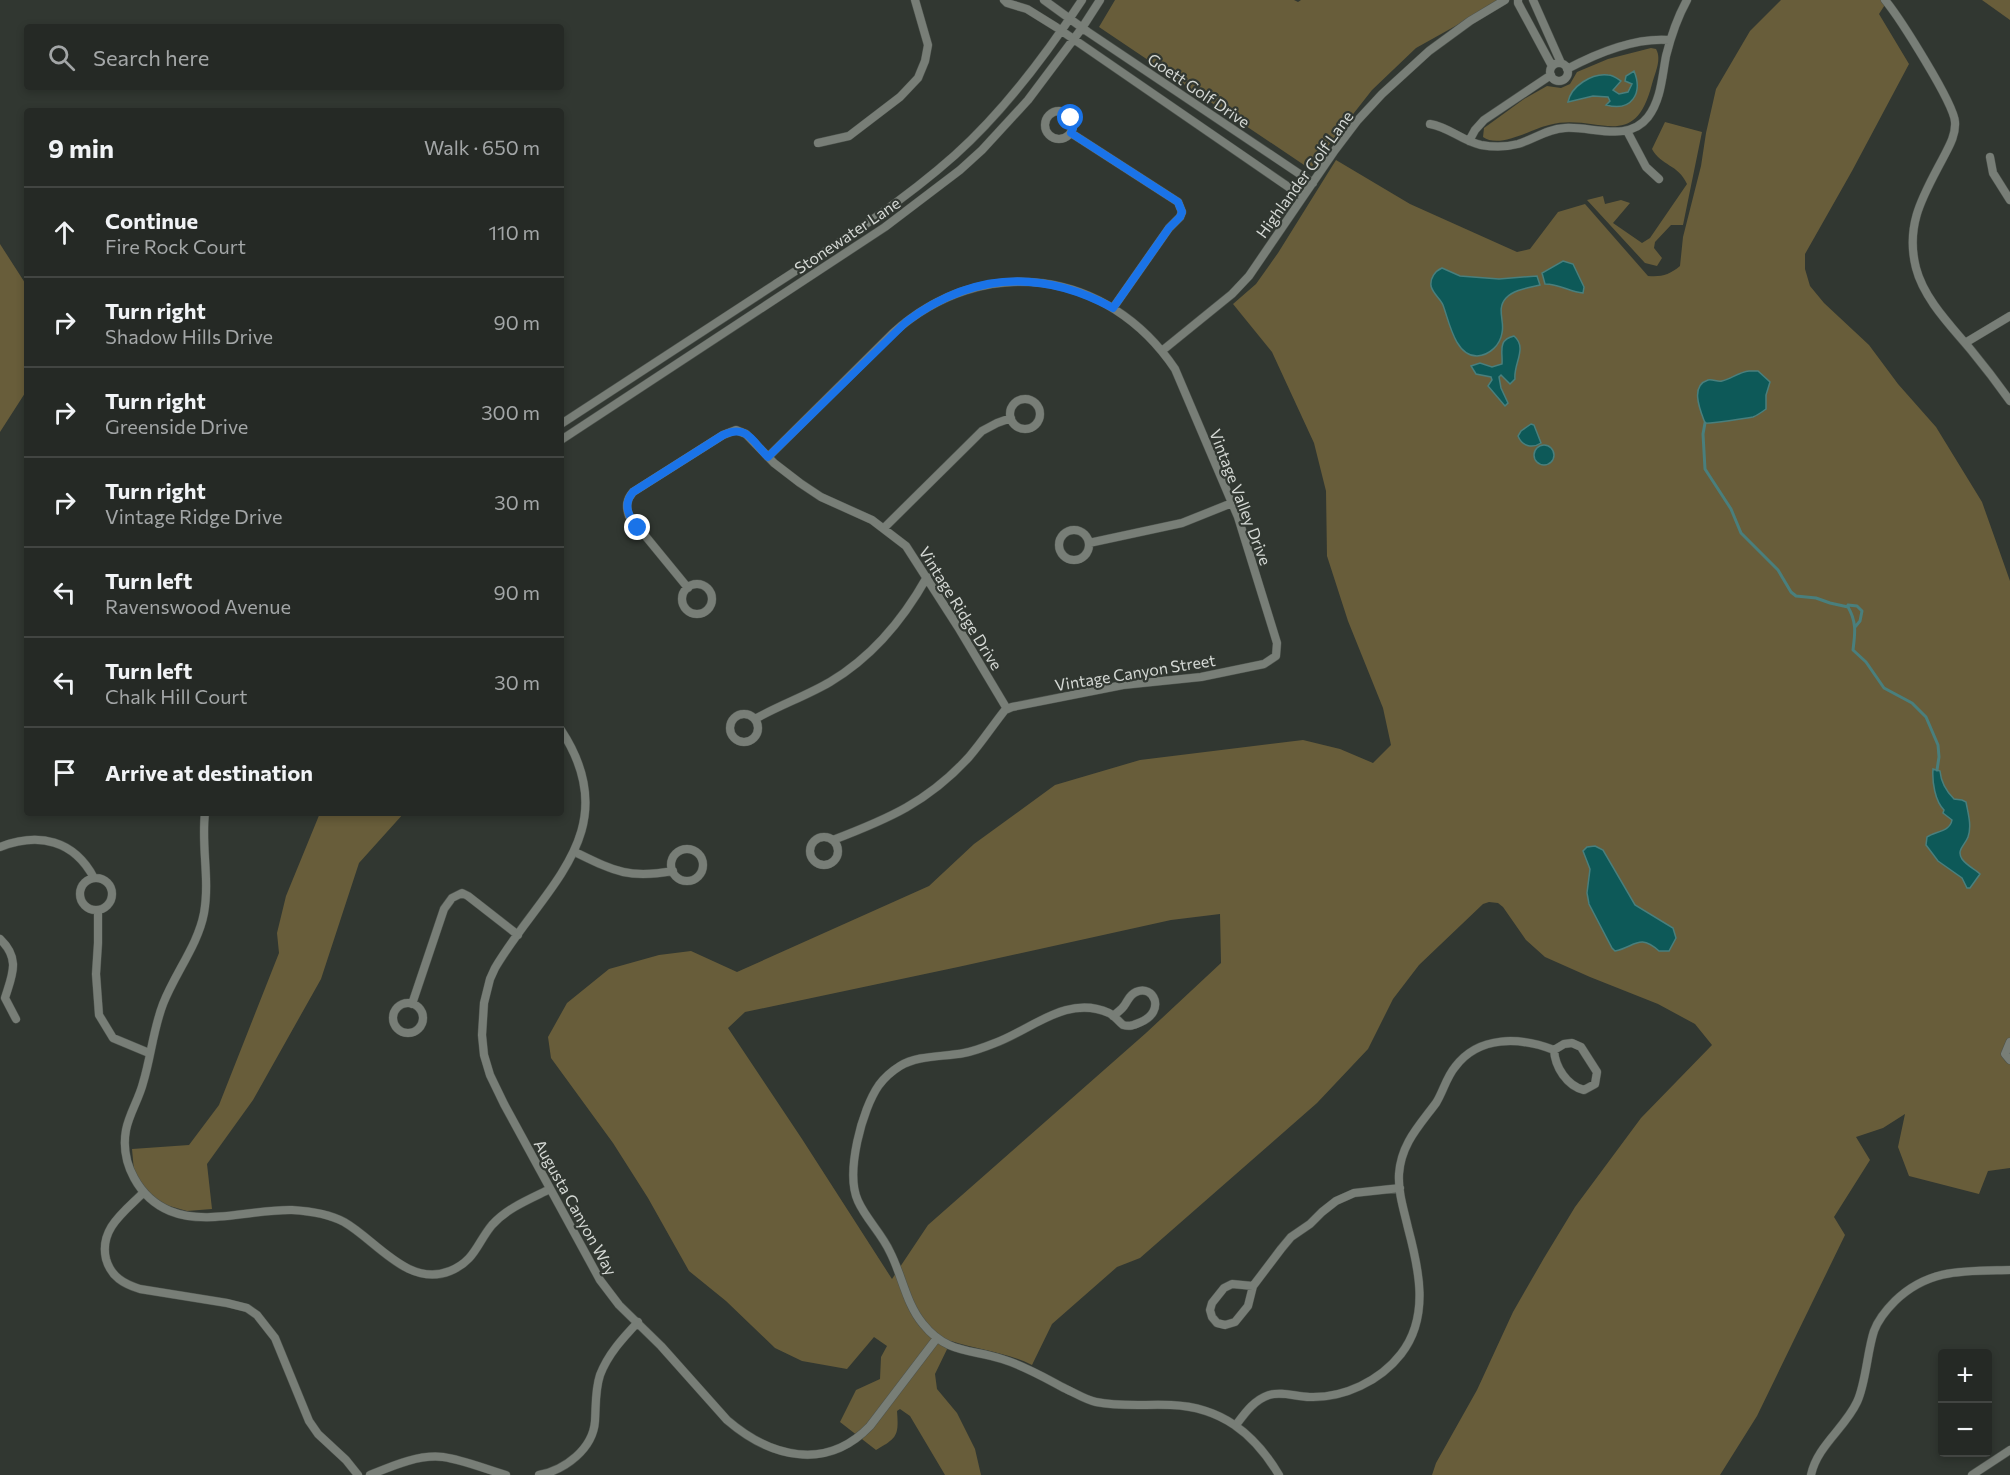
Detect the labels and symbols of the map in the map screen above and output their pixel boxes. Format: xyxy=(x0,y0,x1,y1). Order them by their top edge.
street label: Goett Golf Drive xyxy=(1144,49,1254,131)
route start xyxy=(1057,104,1083,130)
street label: Highlander Golf Lane xyxy=(1251,107,1357,241)
street label: Stonewater Lane xyxy=(791,193,903,277)
street label: Vintage Valley Drive xyxy=(1206,426,1276,568)
route end xyxy=(624,514,650,540)
street label: Vintage Ridge Drive xyxy=(915,543,1007,673)
street label: Vintage Canyon Street xyxy=(1053,650,1217,694)
street label: Augusta Canyon Way xyxy=(531,1136,621,1278)

